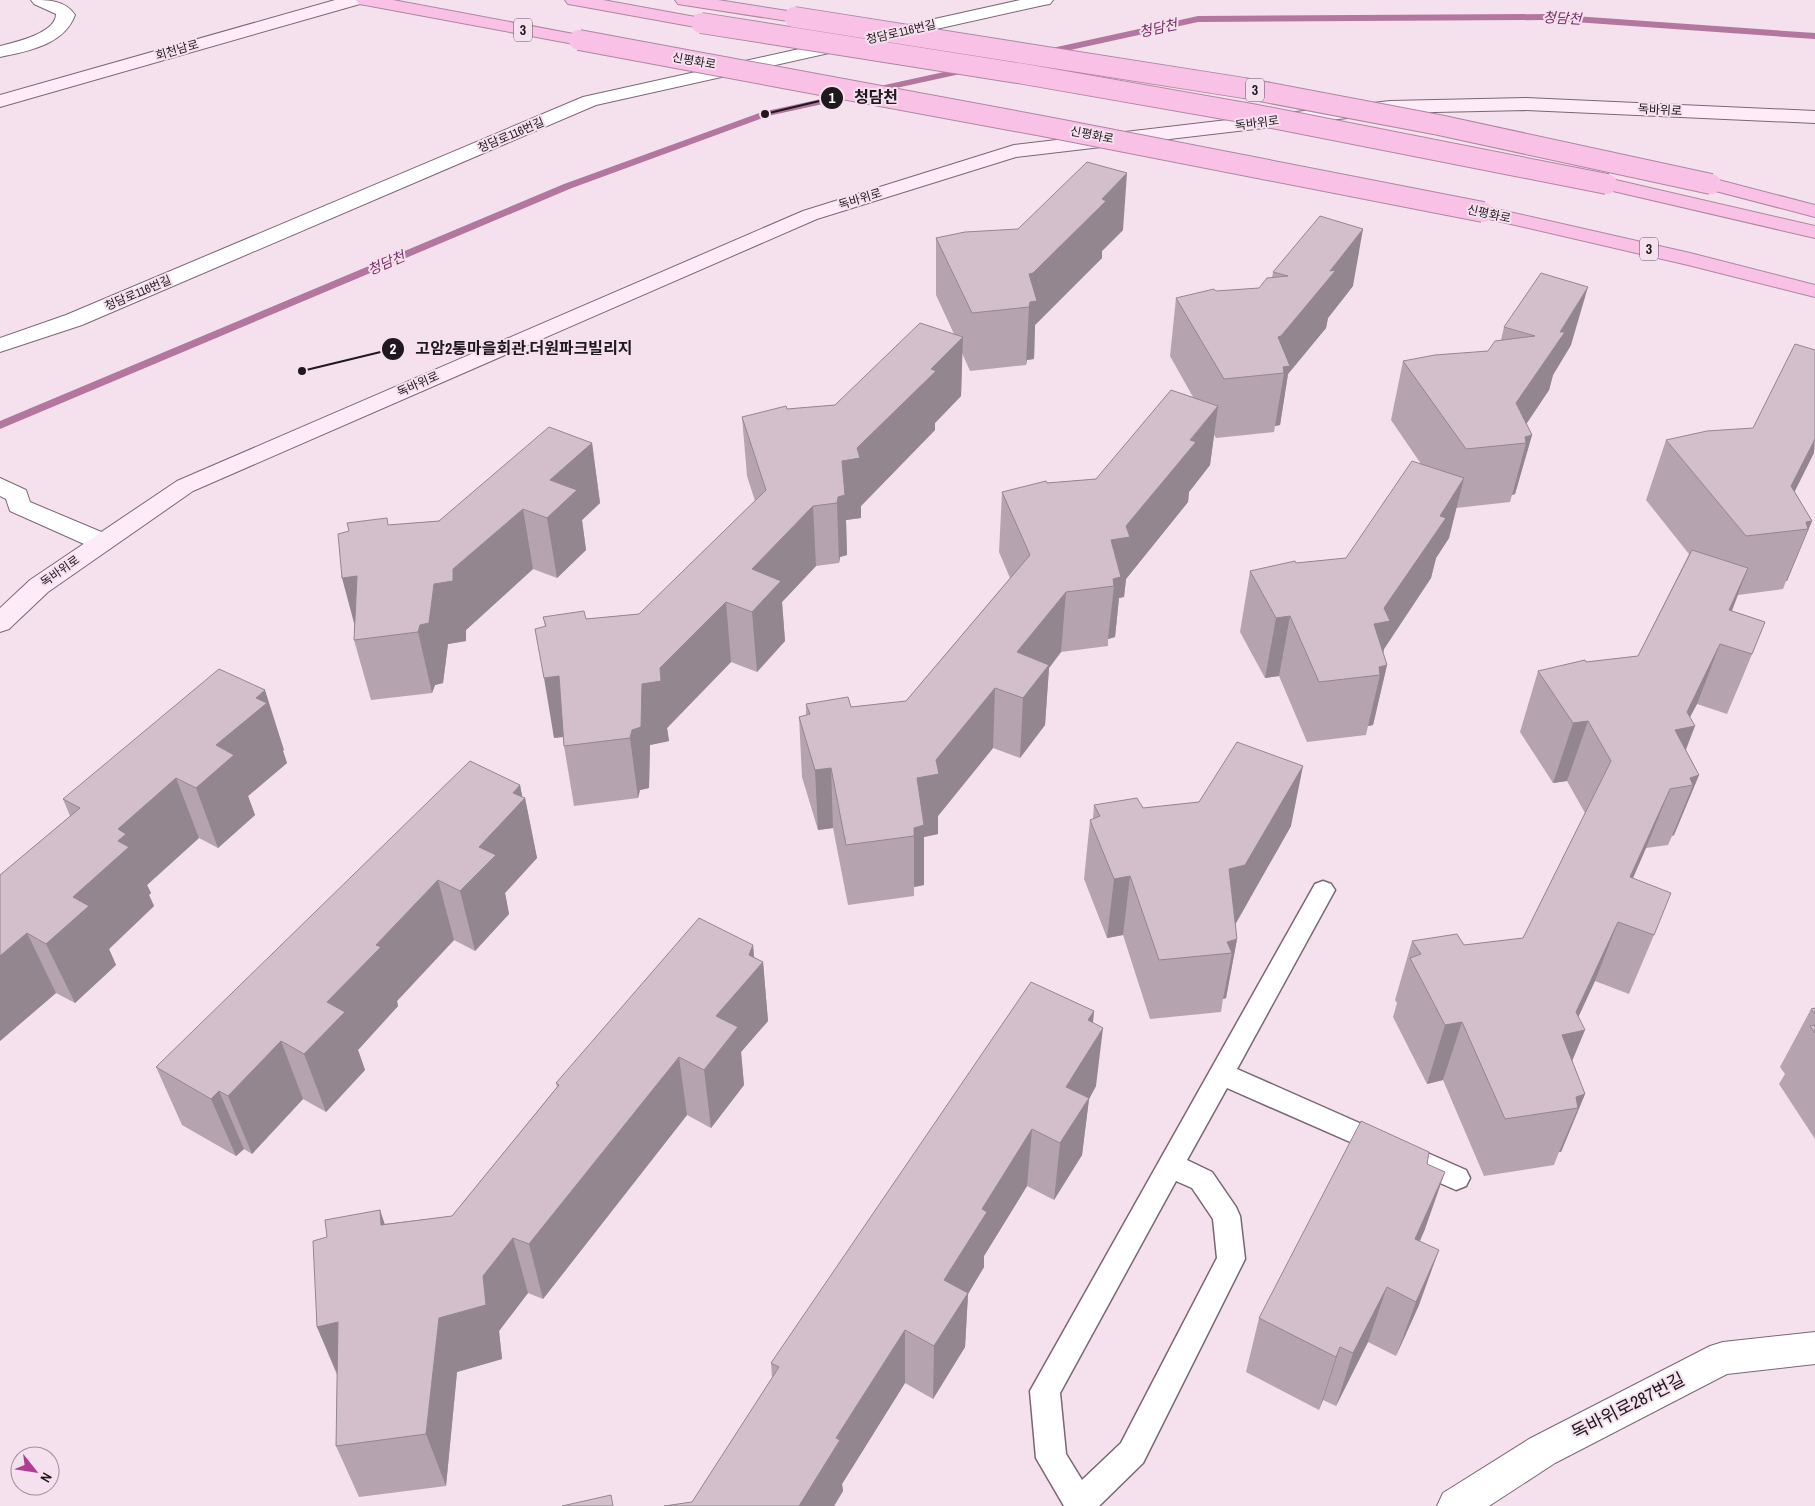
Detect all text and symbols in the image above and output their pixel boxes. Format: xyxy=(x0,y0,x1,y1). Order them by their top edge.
water label: 청담천 xyxy=(1542,8,1583,28)
water label: 청담천 xyxy=(1137,15,1180,41)
street label: 청담로116번길 xyxy=(865,16,937,48)
road number: 3 xyxy=(514,18,532,42)
street label: 회천남로 xyxy=(154,36,200,64)
street label: 신평화로 xyxy=(671,49,717,73)
road number: 3 xyxy=(1246,78,1264,102)
callout: 청담천 xyxy=(819,82,909,113)
text: 청담천 xyxy=(854,86,898,108)
text: 1 xyxy=(829,87,836,108)
street label: 독바위로 xyxy=(1638,101,1682,119)
street label: 독바위로 xyxy=(1234,112,1280,134)
street label: 청담로116번길 xyxy=(475,114,547,156)
street label: 신평화로 xyxy=(1069,123,1115,147)
street label: 독바위로 xyxy=(837,185,883,213)
street label: 신평화로 xyxy=(1466,202,1512,226)
road number: 3 xyxy=(1640,238,1658,260)
water label: 청담천 xyxy=(365,247,408,279)
street label: 청담로116번길 xyxy=(102,272,174,314)
callout: 고암2통마을회관.더원파크빌리지 xyxy=(380,333,642,364)
text: 고암2통마을회관.더원파크빌리지 xyxy=(415,337,633,359)
text: 2 xyxy=(390,338,397,359)
street label: 독바위로 xyxy=(395,368,441,400)
street label: 독바위로 xyxy=(37,552,83,590)
street label: 독바위로287번길 xyxy=(1567,1366,1689,1445)
north arrow xyxy=(10,1446,60,1496)
text: N xyxy=(36,1469,56,1486)

